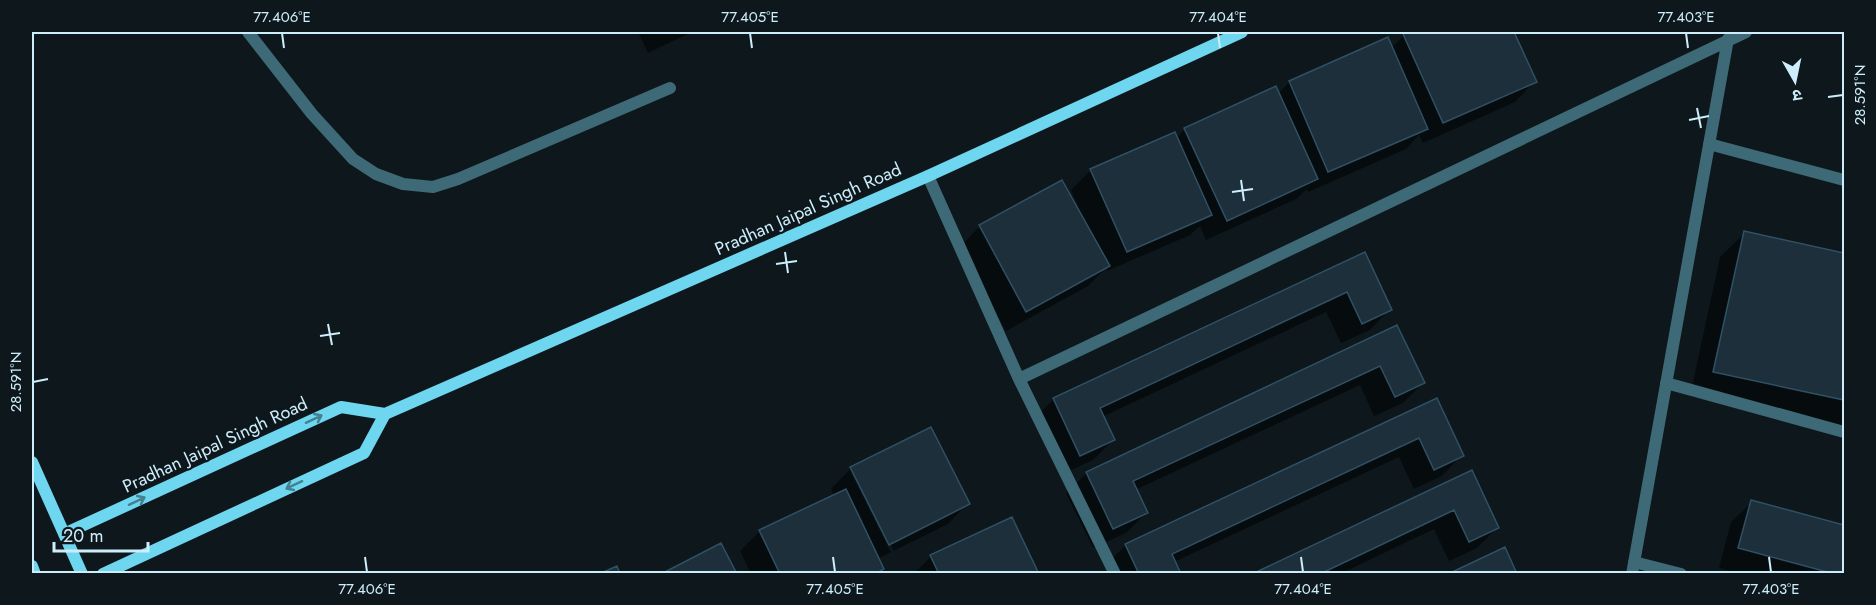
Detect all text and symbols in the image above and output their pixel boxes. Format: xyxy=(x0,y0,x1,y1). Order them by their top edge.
text: 77.406°E xyxy=(253,6,311,28)
text: 77.405°E xyxy=(721,6,779,28)
text: 77.404°E xyxy=(1189,6,1247,28)
text: 77.403°E xyxy=(1657,6,1715,28)
north arrow xyxy=(1765,51,1825,111)
text: 28.591°N xyxy=(1849,65,1871,125)
text: उ xyxy=(1790,83,1804,108)
street label: Pradhan Jaipal Singh Road xyxy=(711,156,905,262)
text: 28.591°N xyxy=(5,352,27,412)
street label: Pradhan Jaipal Singh Road xyxy=(118,391,312,499)
one-way arrow xyxy=(304,413,322,425)
one-way arrow xyxy=(286,480,304,492)
one-way arrow xyxy=(127,494,145,506)
scale bar xyxy=(54,515,148,553)
text: 20 m xyxy=(63,523,103,549)
text: 77.406°E xyxy=(338,578,396,600)
text: 77.405°E xyxy=(806,578,864,600)
text: 77.404°E xyxy=(1274,578,1332,600)
text: 77.403°E xyxy=(1742,578,1800,600)

